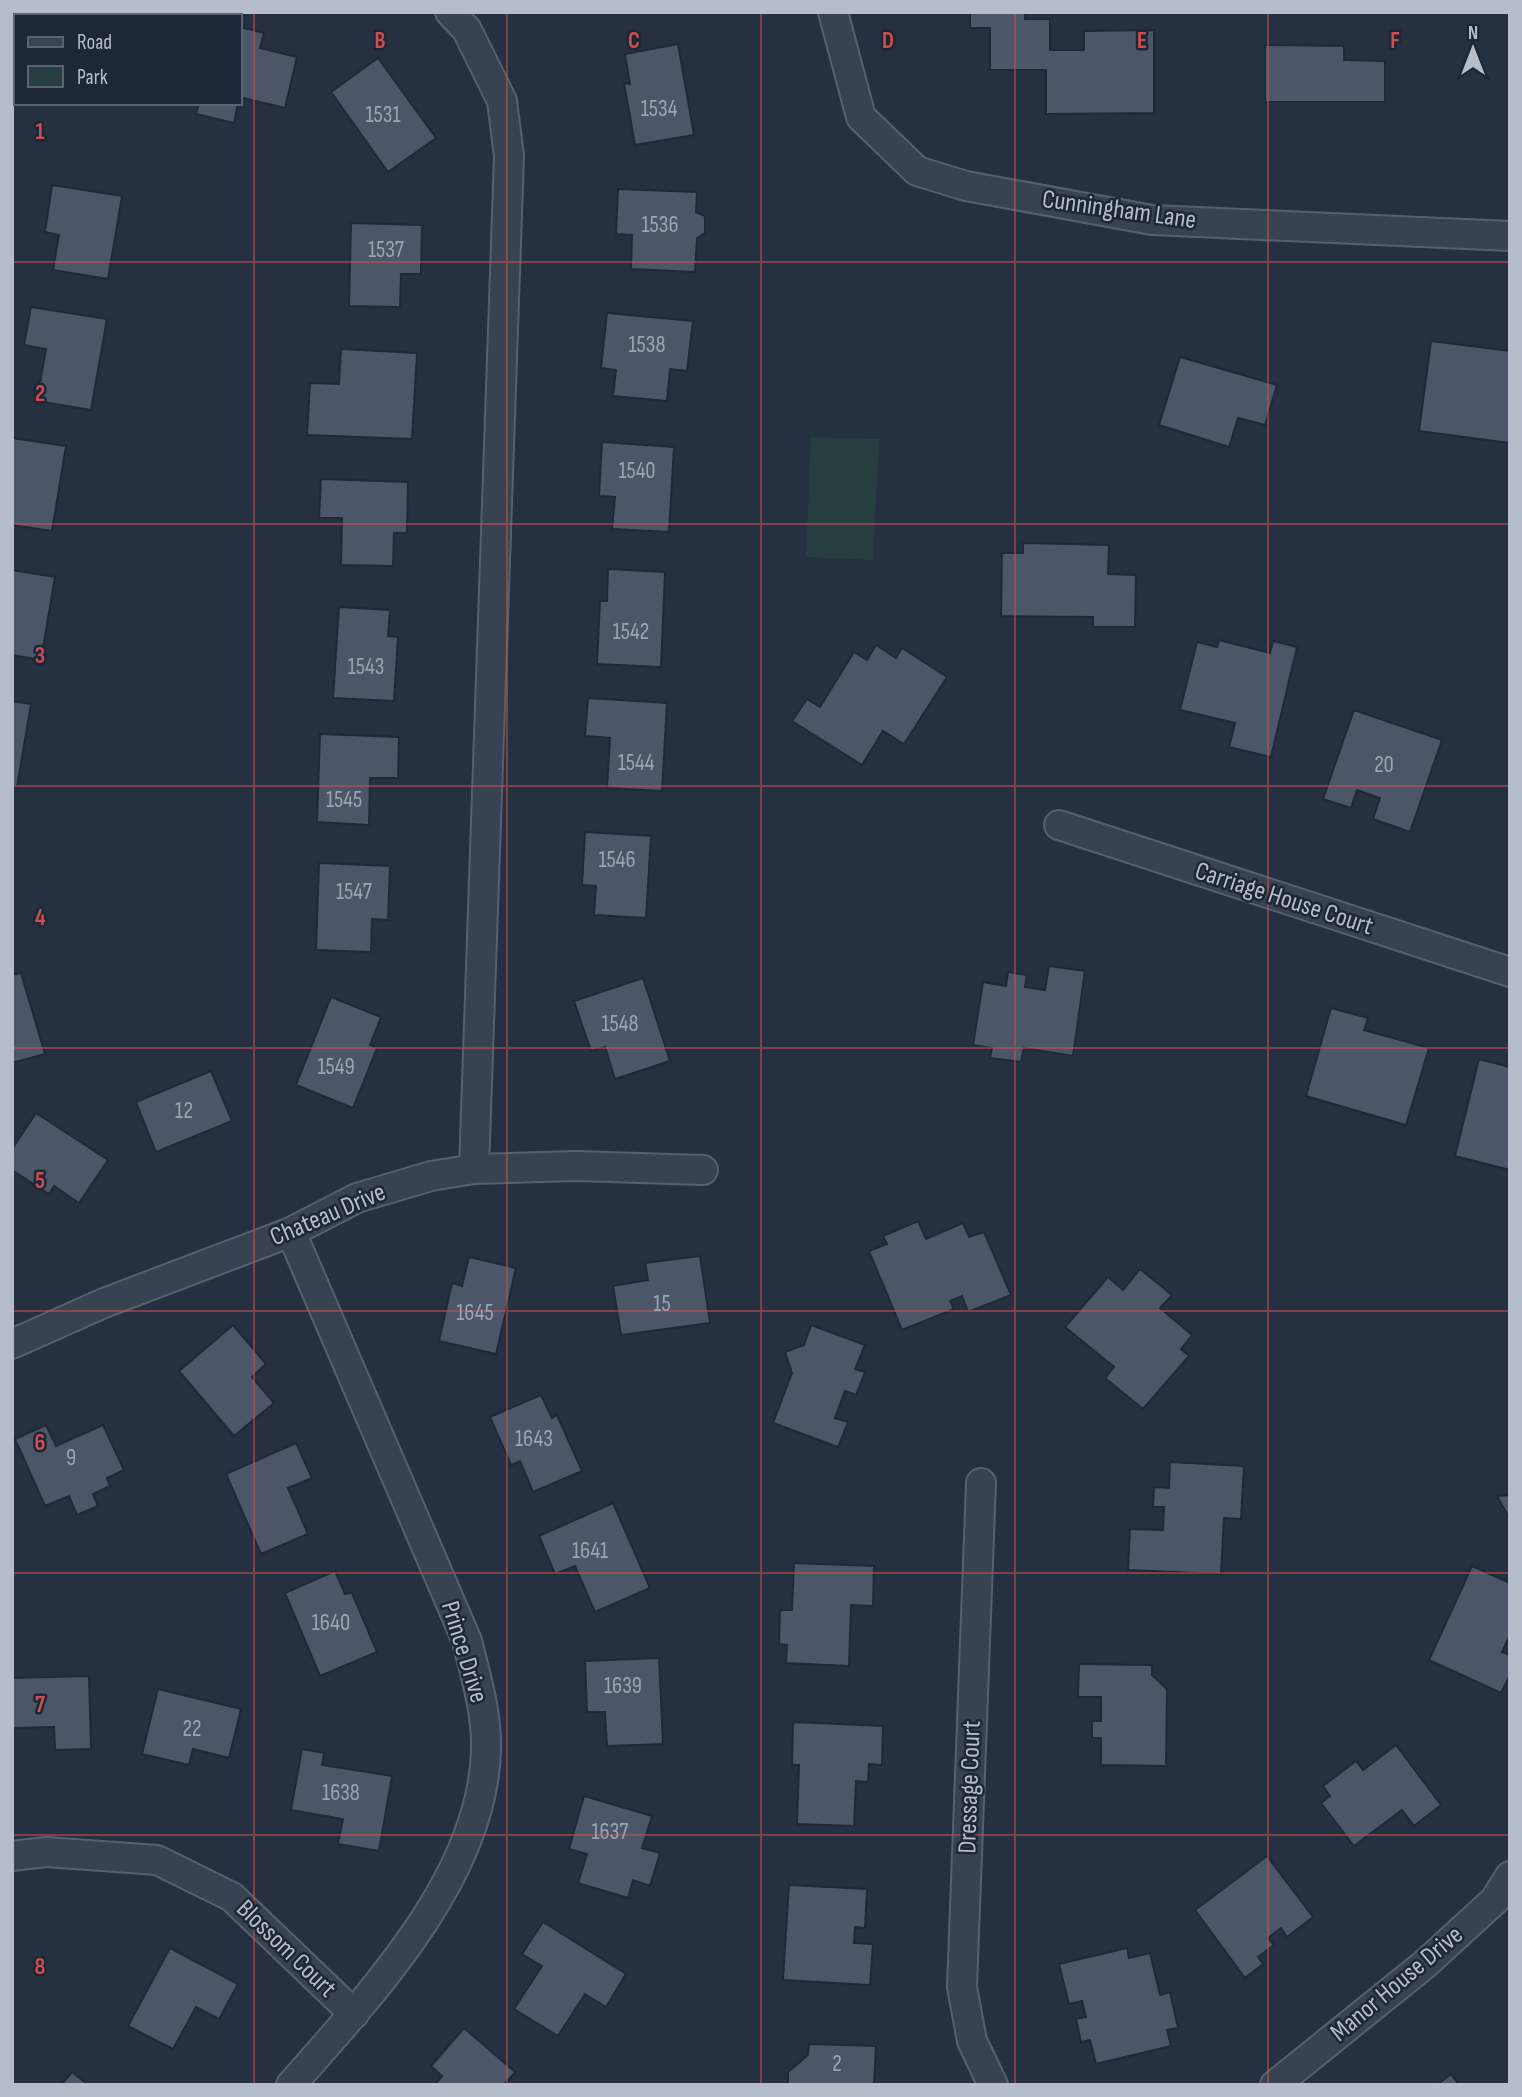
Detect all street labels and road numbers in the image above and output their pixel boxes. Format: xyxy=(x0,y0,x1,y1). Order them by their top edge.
street label: Cunningham Lane xyxy=(1040,184,1198,236)
street label: Carriage House Court xyxy=(1191,856,1377,942)
street label: Chateau Drive xyxy=(266,1177,390,1253)
street label: Prince Drive xyxy=(434,1597,494,1707)
street label: Dressage Court xyxy=(952,1720,988,1854)
street label: Blossom Court xyxy=(230,1894,342,2004)
street label: Manor House Drive xyxy=(1325,1920,1469,2048)

